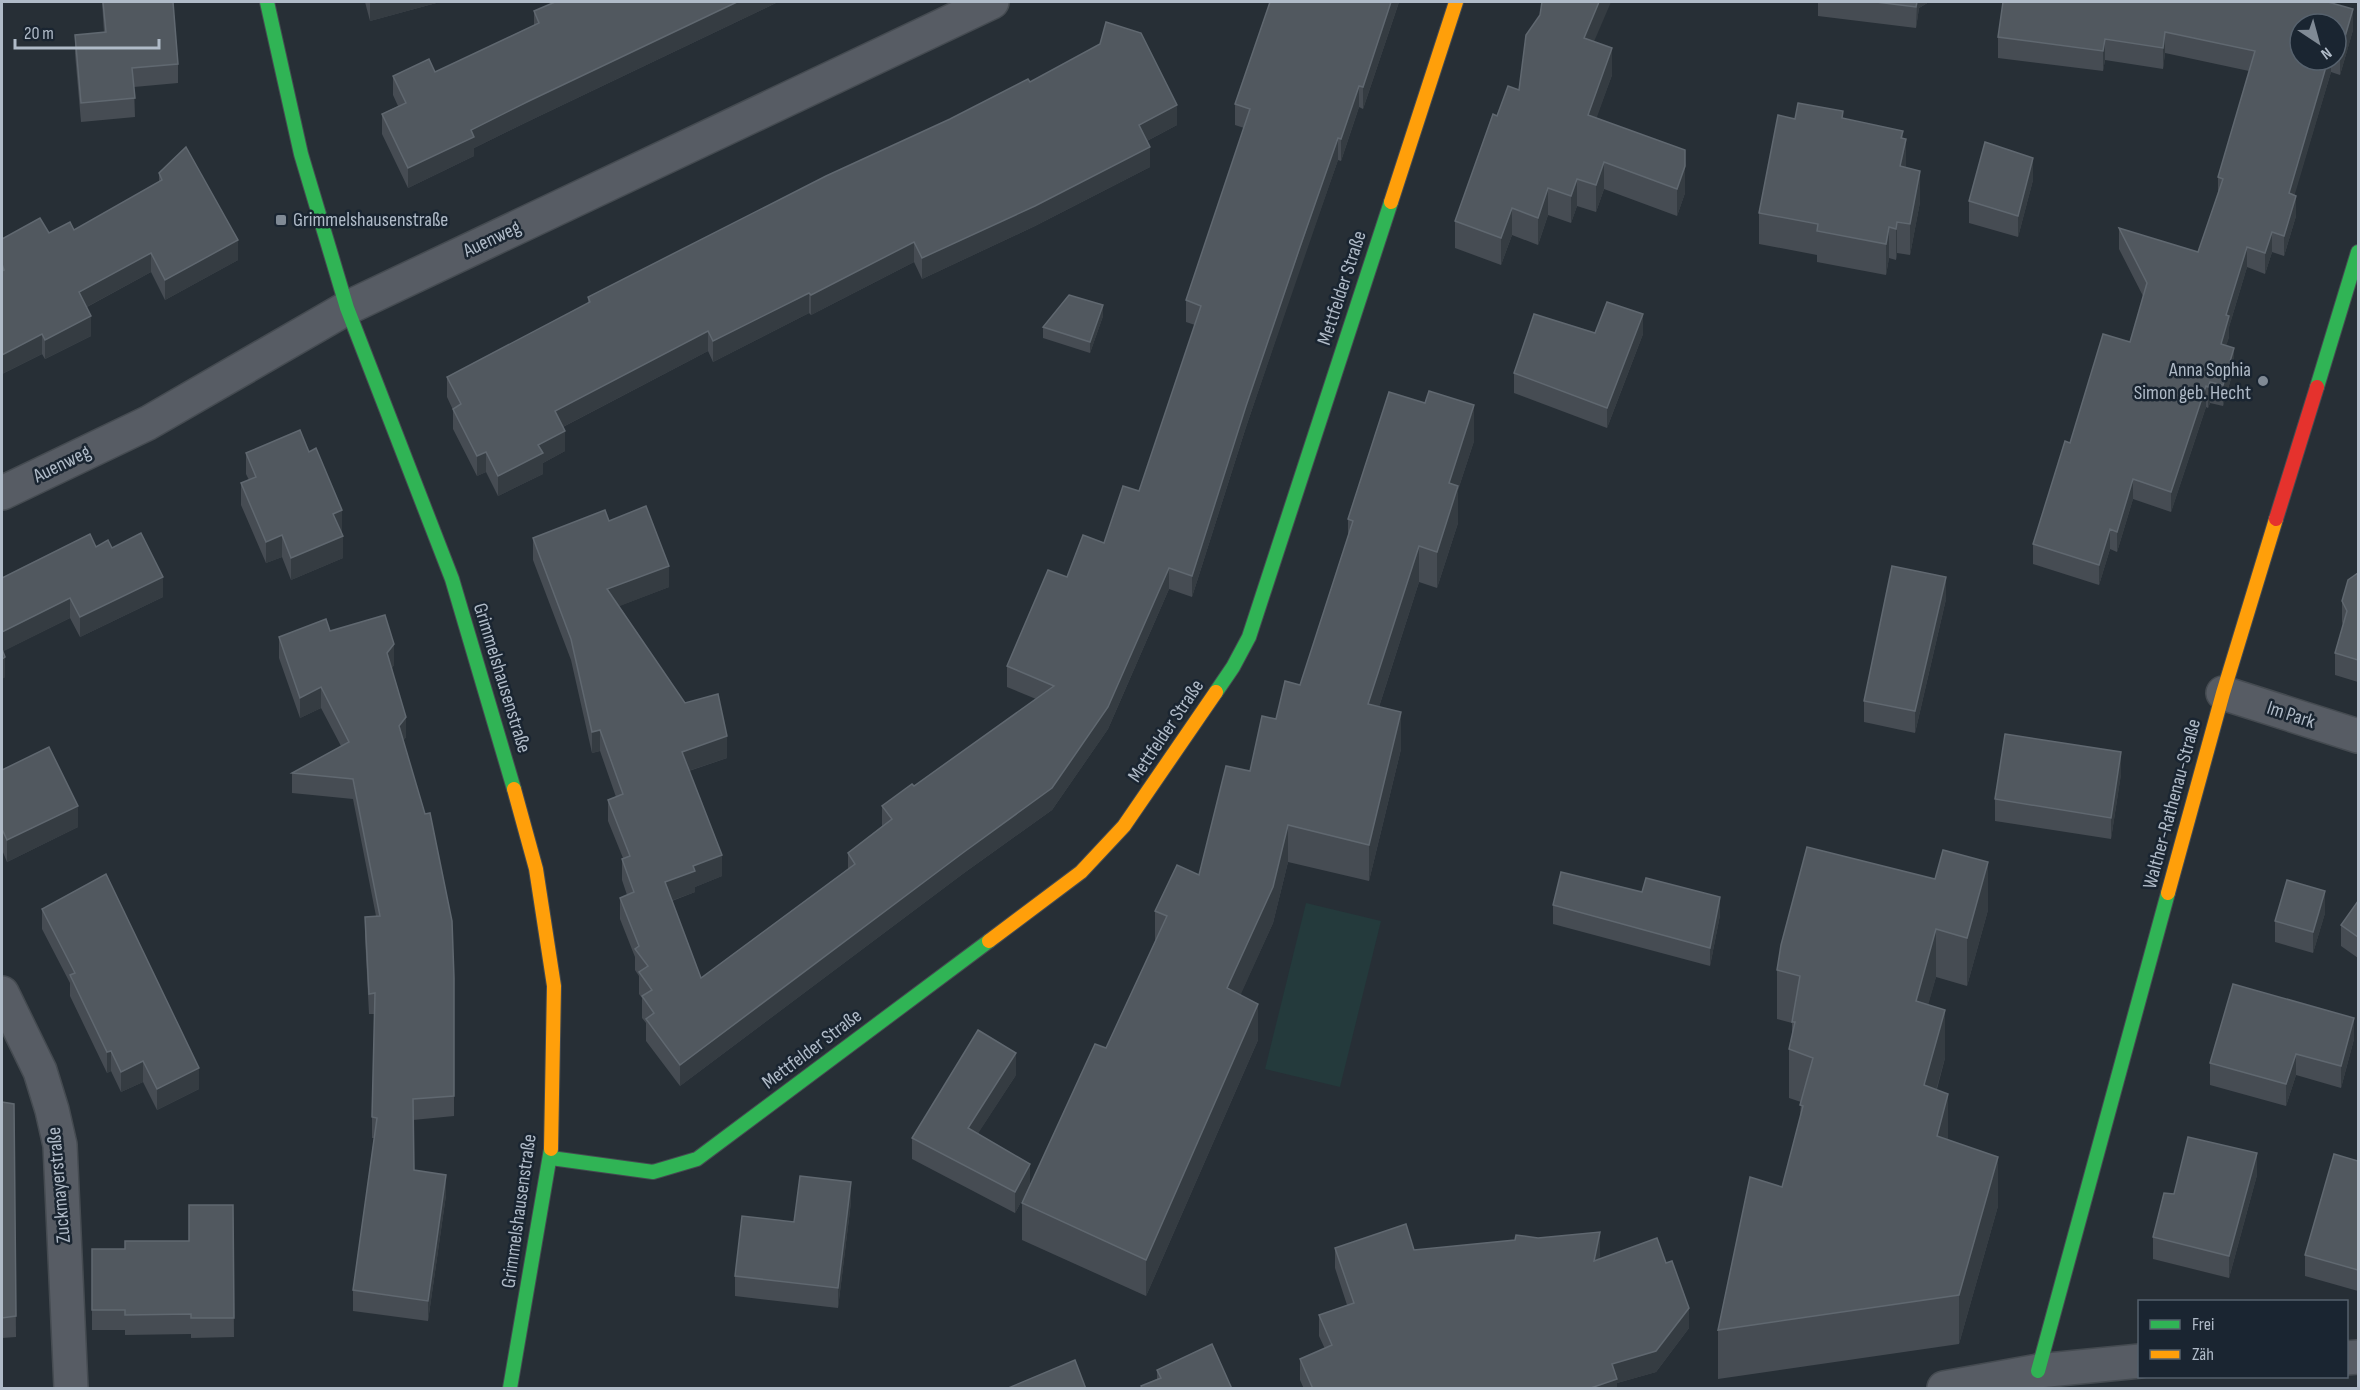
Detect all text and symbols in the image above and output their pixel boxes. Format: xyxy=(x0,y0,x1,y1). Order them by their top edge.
scale bar xyxy=(15,12,159,50)
north arrow xyxy=(2288,12,2348,72)
text: 20 m xyxy=(24,23,54,44)
text: N xyxy=(2317,43,2335,63)
place label: Grimmelshausenstraße xyxy=(293,208,448,232)
marker: Grimmelshausenstraße xyxy=(274,213,288,227)
street label: Auenweg xyxy=(459,215,525,263)
street label: Mettfelder Straße xyxy=(1312,228,1372,348)
place label: Anna Sophia Simon geb. Hecht xyxy=(2134,358,2251,405)
marker: Anna Sophia Simon geb. Hecht xyxy=(2256,374,2270,388)
street label: Auenweg xyxy=(29,440,95,489)
street label: Grimmelshausenstraße xyxy=(468,600,536,756)
street label: Mettfelder Straße xyxy=(1123,675,1209,787)
street label: Im Park xyxy=(2264,696,2318,734)
street label: Walther-Rathenau-Straße xyxy=(2138,716,2206,892)
street label: Mettfelder Straße xyxy=(757,1004,867,1094)
street label: Zuckmayerstraße xyxy=(42,1126,76,1244)
street label: Grimmelshausenstraße xyxy=(496,1132,542,1290)
legend xyxy=(2138,1300,2348,1378)
text: Frei xyxy=(2192,1314,2214,1335)
text: Zäh xyxy=(2192,1344,2214,1365)

